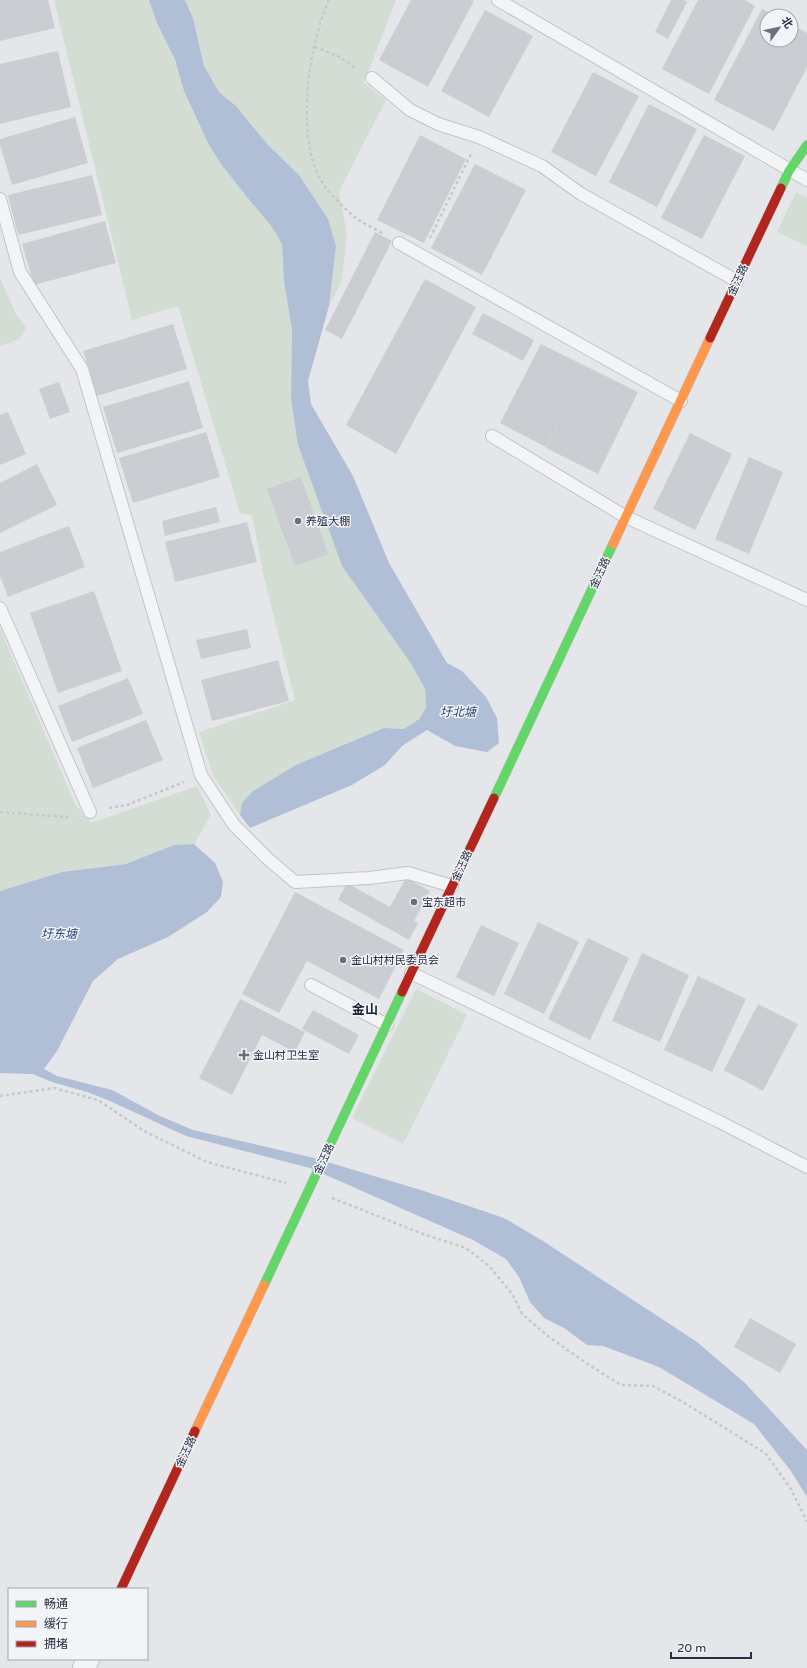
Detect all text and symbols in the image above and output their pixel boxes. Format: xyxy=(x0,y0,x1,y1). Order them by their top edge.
north arrow xyxy=(759,8,799,48)
text: 北 xyxy=(779,15,795,31)
street label: 金汪路 xyxy=(725,262,751,298)
place label: 养殖大棚 xyxy=(306,515,350,528)
marker: 养殖大棚 xyxy=(293,516,303,526)
street label: 金汪路 xyxy=(587,555,613,591)
water label: 圩北塘 xyxy=(440,705,478,719)
street label: 金汪路 xyxy=(449,848,475,884)
place label: 宝东超市 xyxy=(422,896,466,909)
marker: 宝东超市 xyxy=(409,897,419,907)
water label: 圩东塘 xyxy=(41,927,79,941)
place label: 金山村村民委员会 xyxy=(351,954,439,967)
marker: 金山村村民委员会 xyxy=(338,955,348,965)
district label: 金山 xyxy=(352,1002,378,1018)
marker: 金山村卫生室 xyxy=(238,1049,250,1061)
place label: 金山村卫生室 xyxy=(253,1049,319,1062)
street label: 金汪路 xyxy=(311,1141,337,1177)
street label: 金汪路 xyxy=(173,1434,199,1470)
legend xyxy=(8,1588,148,1660)
text: 畅通 xyxy=(44,1597,68,1611)
text: 缓行 xyxy=(44,1617,68,1631)
scale bar xyxy=(671,1634,751,1660)
text: 拥堵 xyxy=(44,1637,68,1651)
text: 20 m xyxy=(677,1641,706,1655)

